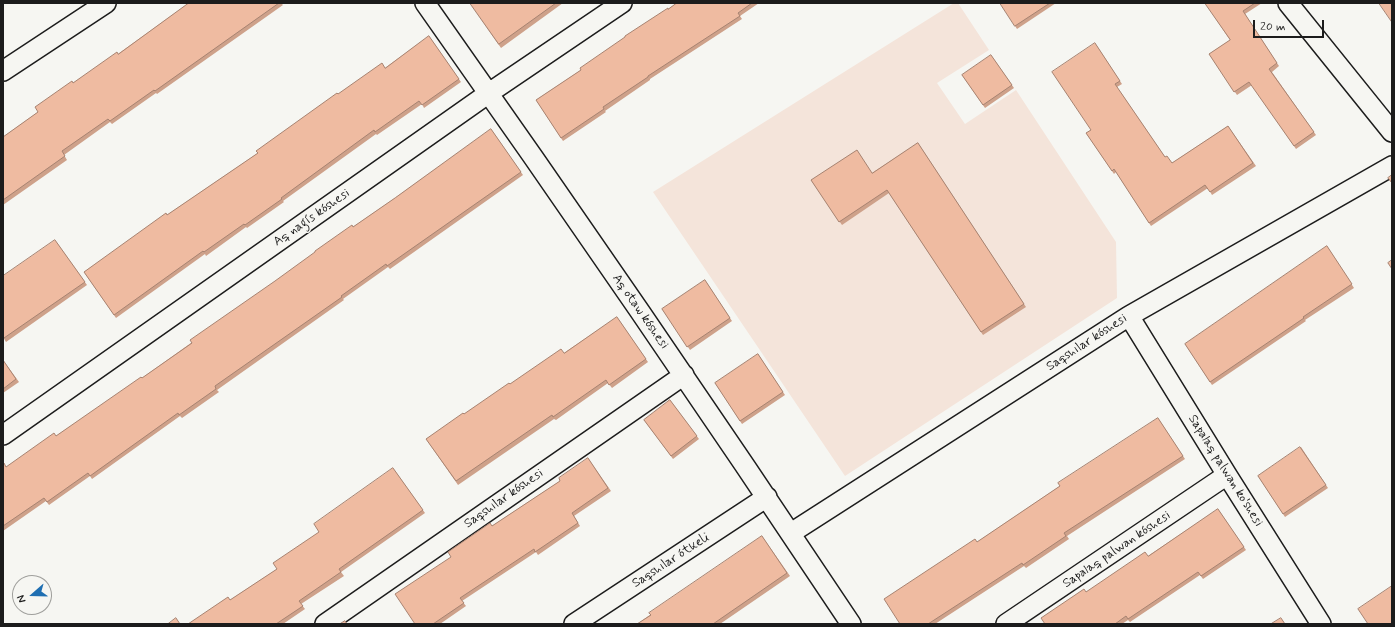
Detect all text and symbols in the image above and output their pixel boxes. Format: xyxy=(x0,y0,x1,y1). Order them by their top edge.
scale bar xyxy=(1255,12,1326,38)
text: 20 m xyxy=(1260,19,1286,35)
street label: Aq naǵıs kóshesi xyxy=(271,186,353,250)
street label: Aq otaw kóshesi xyxy=(608,271,672,353)
street label: Saqshılar kóshesi xyxy=(1044,311,1130,375)
street label: Sapalaq palwan ko'shesi xyxy=(1184,412,1266,530)
street label: Saqshılar kóshesi xyxy=(461,466,547,532)
street label: Sapalaq palwan kóshesi xyxy=(1060,508,1174,592)
street label: Saqshılar ótkeli xyxy=(629,530,713,592)
north arrow xyxy=(12,575,52,615)
text: N xyxy=(14,593,29,605)

